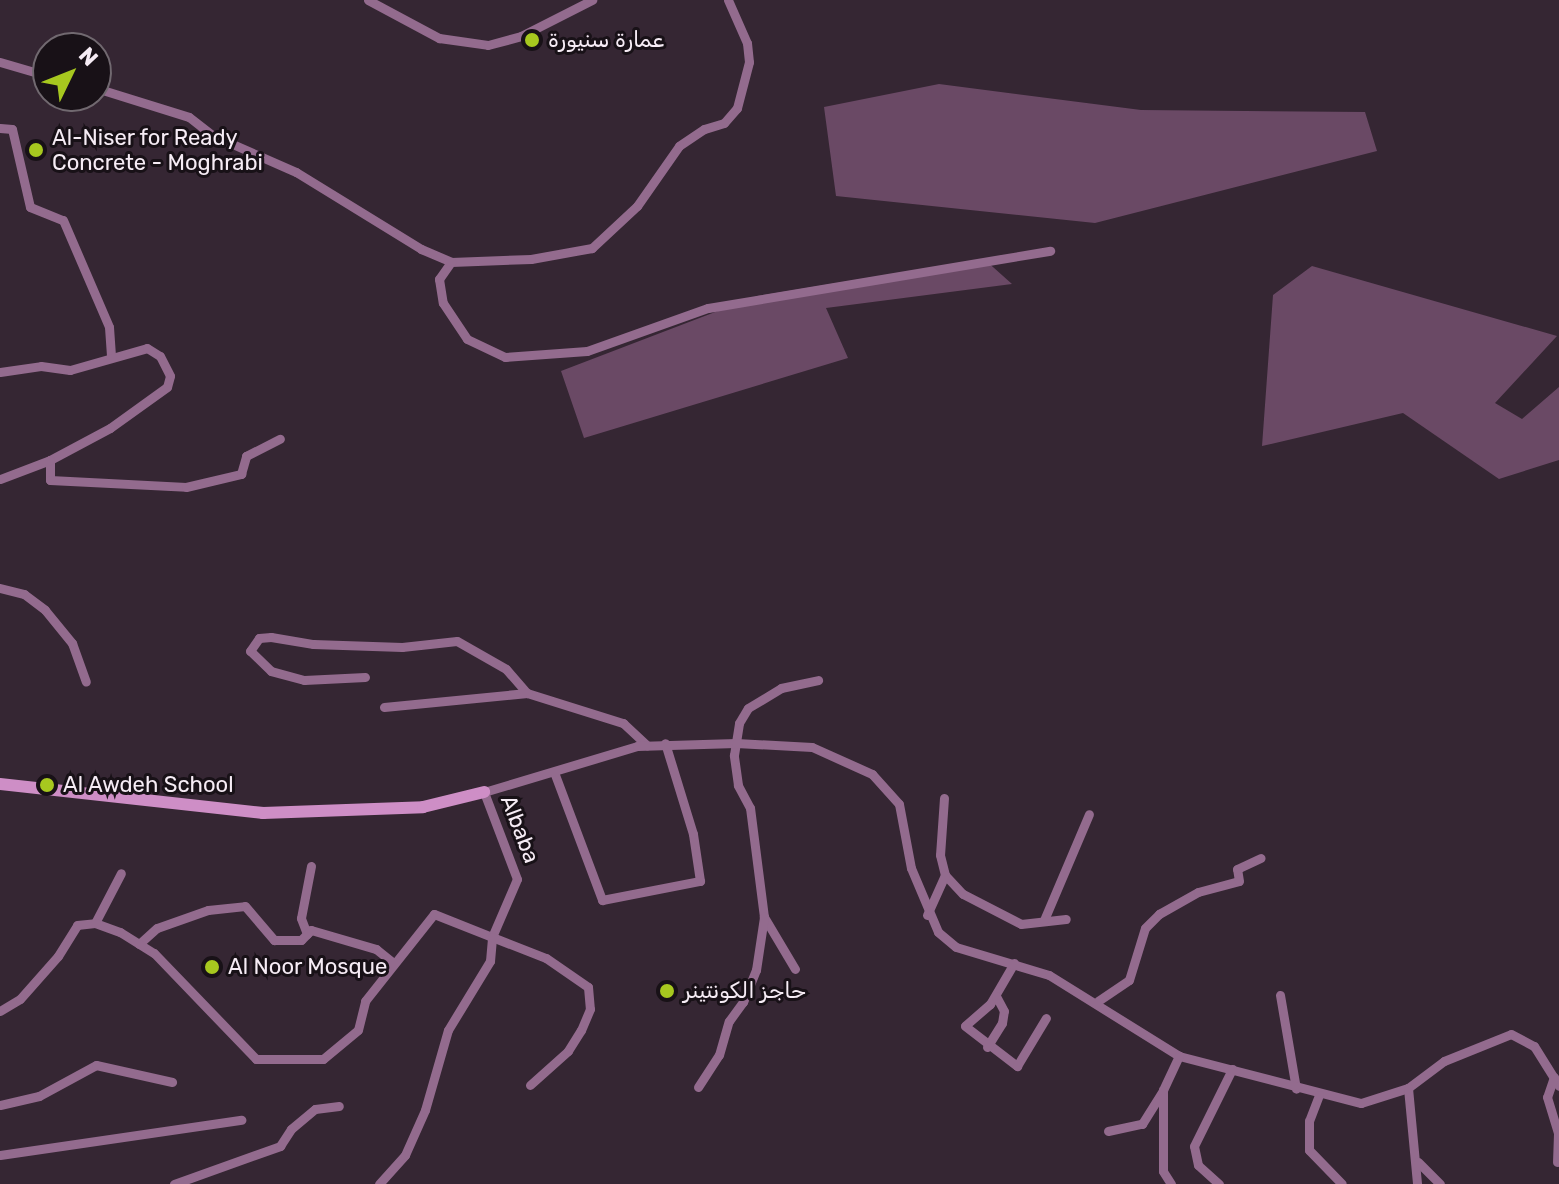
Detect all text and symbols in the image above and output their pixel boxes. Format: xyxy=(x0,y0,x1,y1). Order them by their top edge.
place label: عمارة سنيورة xyxy=(548,27,664,53)
marker: عمارة سنيورة xyxy=(523,31,541,49)
north arrow xyxy=(32,32,112,112)
text: N xyxy=(73,42,104,72)
place label: Al-Niser for Ready Concrete - Moghrabi xyxy=(52,124,263,176)
marker: Al-Niser for Ready Concrete - Moghrabi xyxy=(27,141,45,159)
place label: Al Awdeh School xyxy=(63,772,234,798)
marker: Al Awdeh School xyxy=(38,776,56,794)
street label: Albaba xyxy=(495,791,545,867)
place label: Al Noor Mosque xyxy=(228,954,388,980)
marker: Al Noor Mosque xyxy=(203,958,221,976)
place label: حاجز الكونتينر xyxy=(683,978,806,1004)
marker: حاجز الكونتينر xyxy=(658,982,676,1000)

